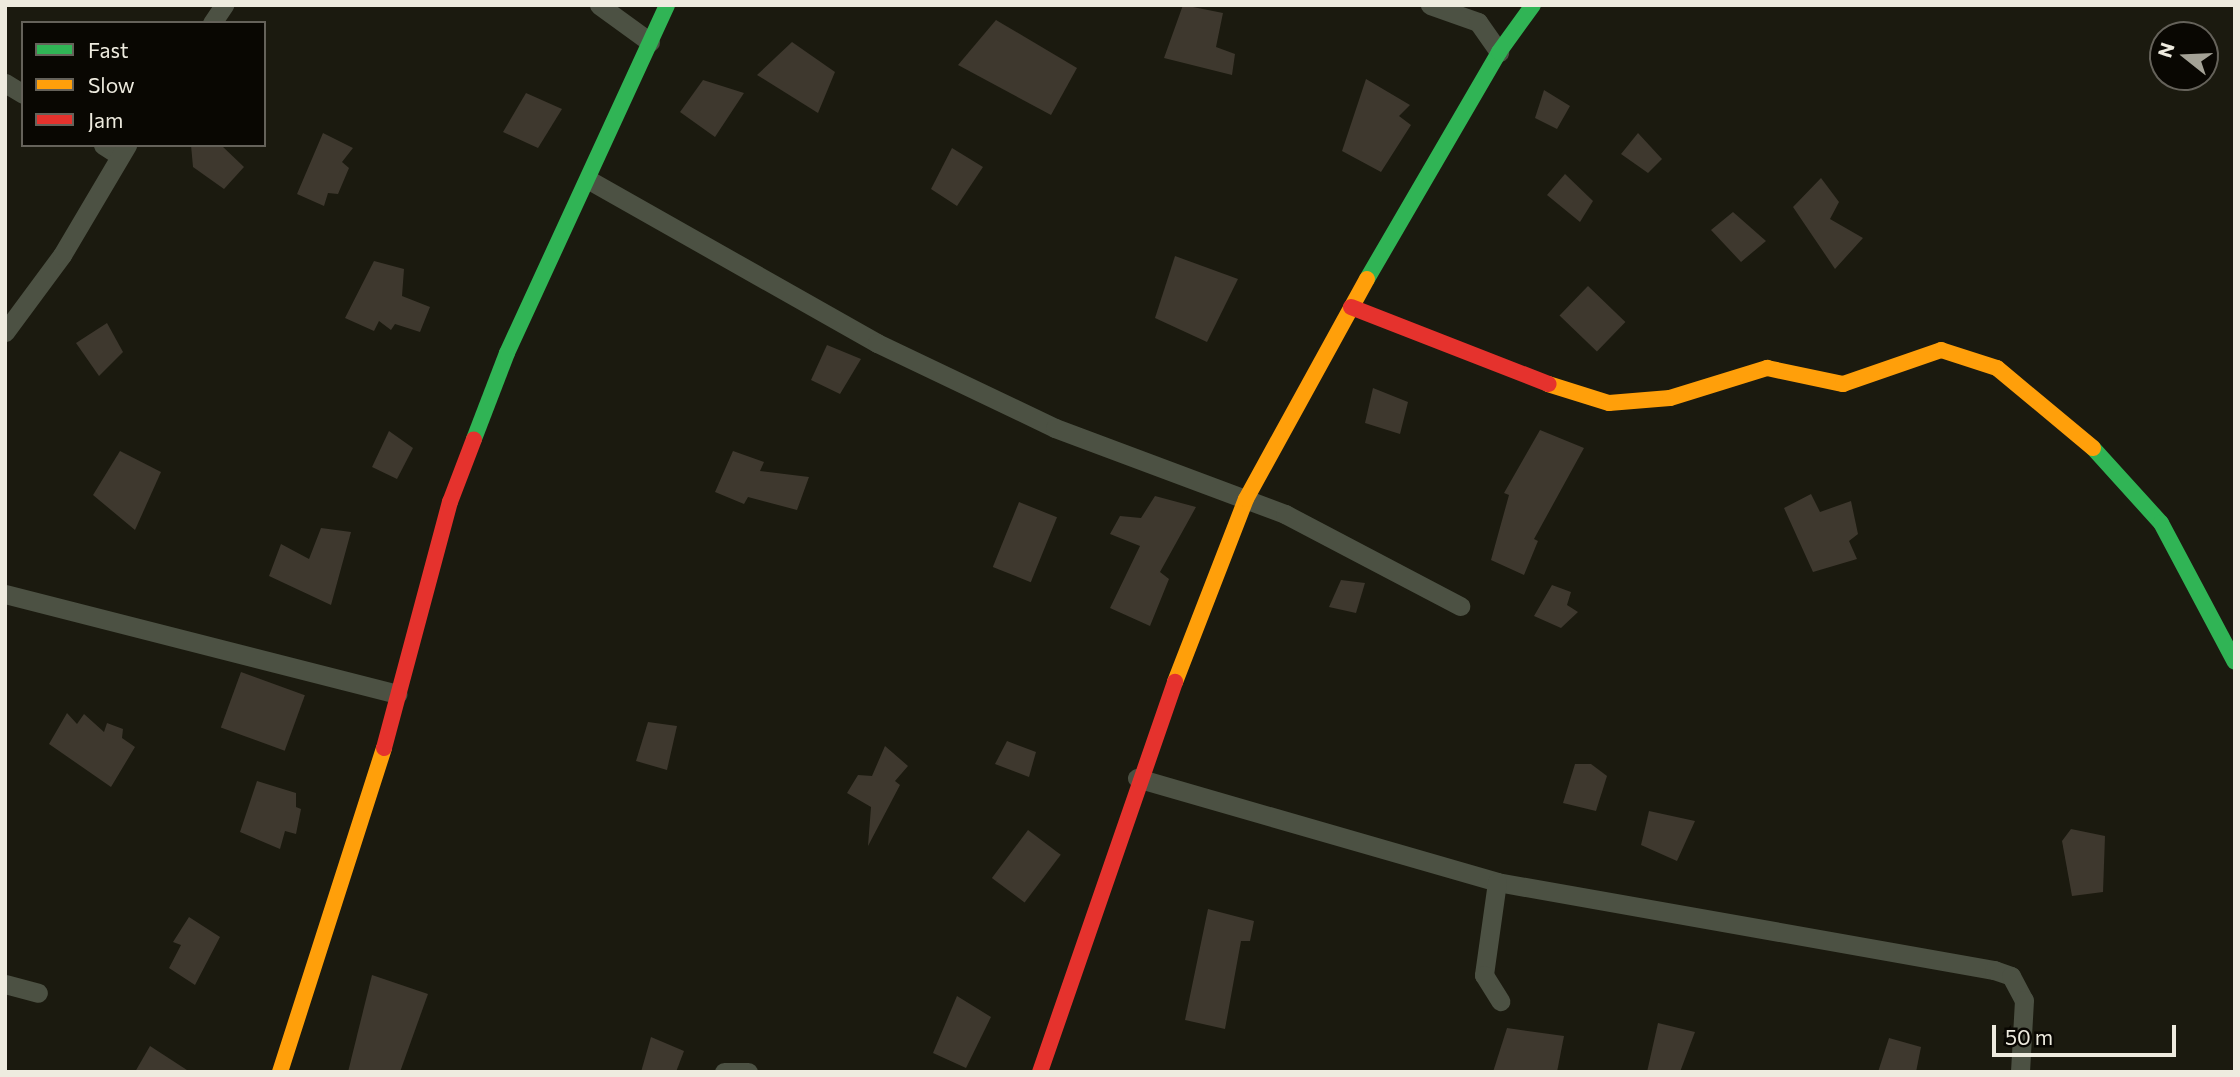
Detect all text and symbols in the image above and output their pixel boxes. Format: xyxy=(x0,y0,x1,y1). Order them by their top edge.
legend xyxy=(21,21,266,147)
north arrow xyxy=(2149,21,2219,91)
text: Fast xyxy=(88,37,129,62)
text: N xyxy=(2152,40,2179,60)
text: Slow xyxy=(88,72,135,97)
text: Jam xyxy=(88,107,123,132)
scale bar xyxy=(1995,1010,2179,1054)
text: 50 m xyxy=(2005,1024,2053,1049)

